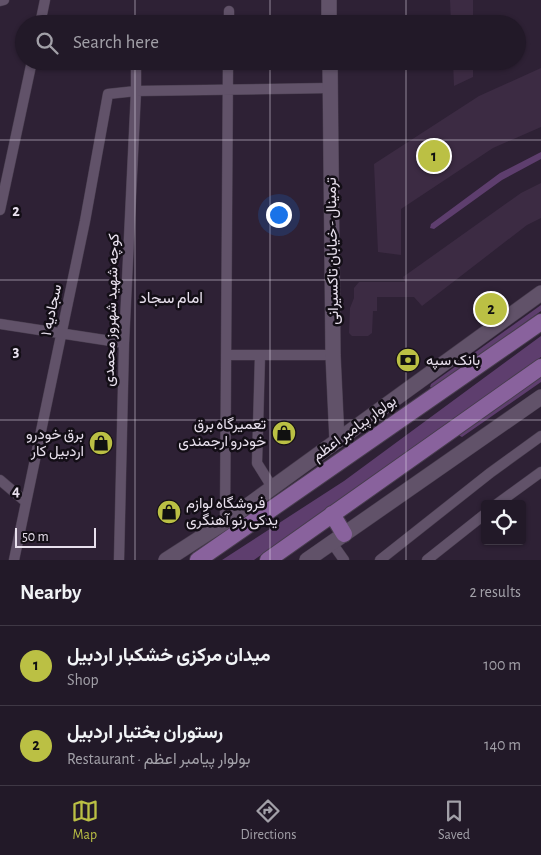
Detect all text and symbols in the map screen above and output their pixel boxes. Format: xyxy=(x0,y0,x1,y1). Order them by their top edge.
search box xyxy=(15,15,526,70)
icon: search xyxy=(33,29,61,57)
text: Search here xyxy=(73,33,159,52)
pin: 1 xyxy=(418,137,450,175)
street label: ترمینال - خیابان تاکسیرانی xyxy=(324,177,343,325)
your location xyxy=(266,202,292,228)
text: 2 xyxy=(12,203,20,219)
street label: کوچه شهید شهروز محمدی xyxy=(101,233,124,387)
street label: سجادیه ۱ xyxy=(39,283,65,338)
district label: امام سجاد xyxy=(139,290,203,308)
pin: 2 xyxy=(475,290,507,328)
text: 3 xyxy=(13,343,20,359)
bank icon: بانک سپه xyxy=(395,347,421,373)
place label: بانک سپه xyxy=(426,353,480,370)
street label: بولوار پیامبر اعظم xyxy=(309,393,400,466)
place label: تعمیرگاه برق خودرو ارجمندی xyxy=(178,417,266,451)
shop icon: تعمیرگاه برق خودرو ارجمندی xyxy=(271,420,297,446)
place label: برق خودرو اردبیل کار xyxy=(26,427,84,460)
shop icon: برق خودرو اردبیل کار xyxy=(88,430,114,456)
text: 4 xyxy=(12,483,20,499)
place label: فروشگاه لوازم یدکی رنو آهنگری xyxy=(186,496,278,530)
shop icon: فروشگاه لوازم یدکی رنو آهنگری xyxy=(156,499,182,525)
map controls xyxy=(481,500,526,545)
button: locate xyxy=(481,500,526,545)
scale bar xyxy=(15,525,96,548)
text: 50 m xyxy=(22,530,49,544)
text: Nearby xyxy=(20,582,81,603)
text: 2 results xyxy=(469,584,521,600)
text: میدان مرکزی خشکبار اردبیل xyxy=(67,646,271,665)
text: 1 xyxy=(33,657,39,673)
text: 100 m xyxy=(483,657,521,673)
text: Shop xyxy=(67,672,99,688)
text: رستوران بختیار اردبیل xyxy=(67,723,223,742)
text: 2 xyxy=(32,737,40,753)
text: 140 m xyxy=(484,737,521,753)
text: Restaurant · بولوار پیامبر اعظم xyxy=(67,751,250,767)
tab: Map xyxy=(71,797,99,844)
tab: Directions xyxy=(241,797,296,844)
tab: Saved xyxy=(438,797,470,844)

